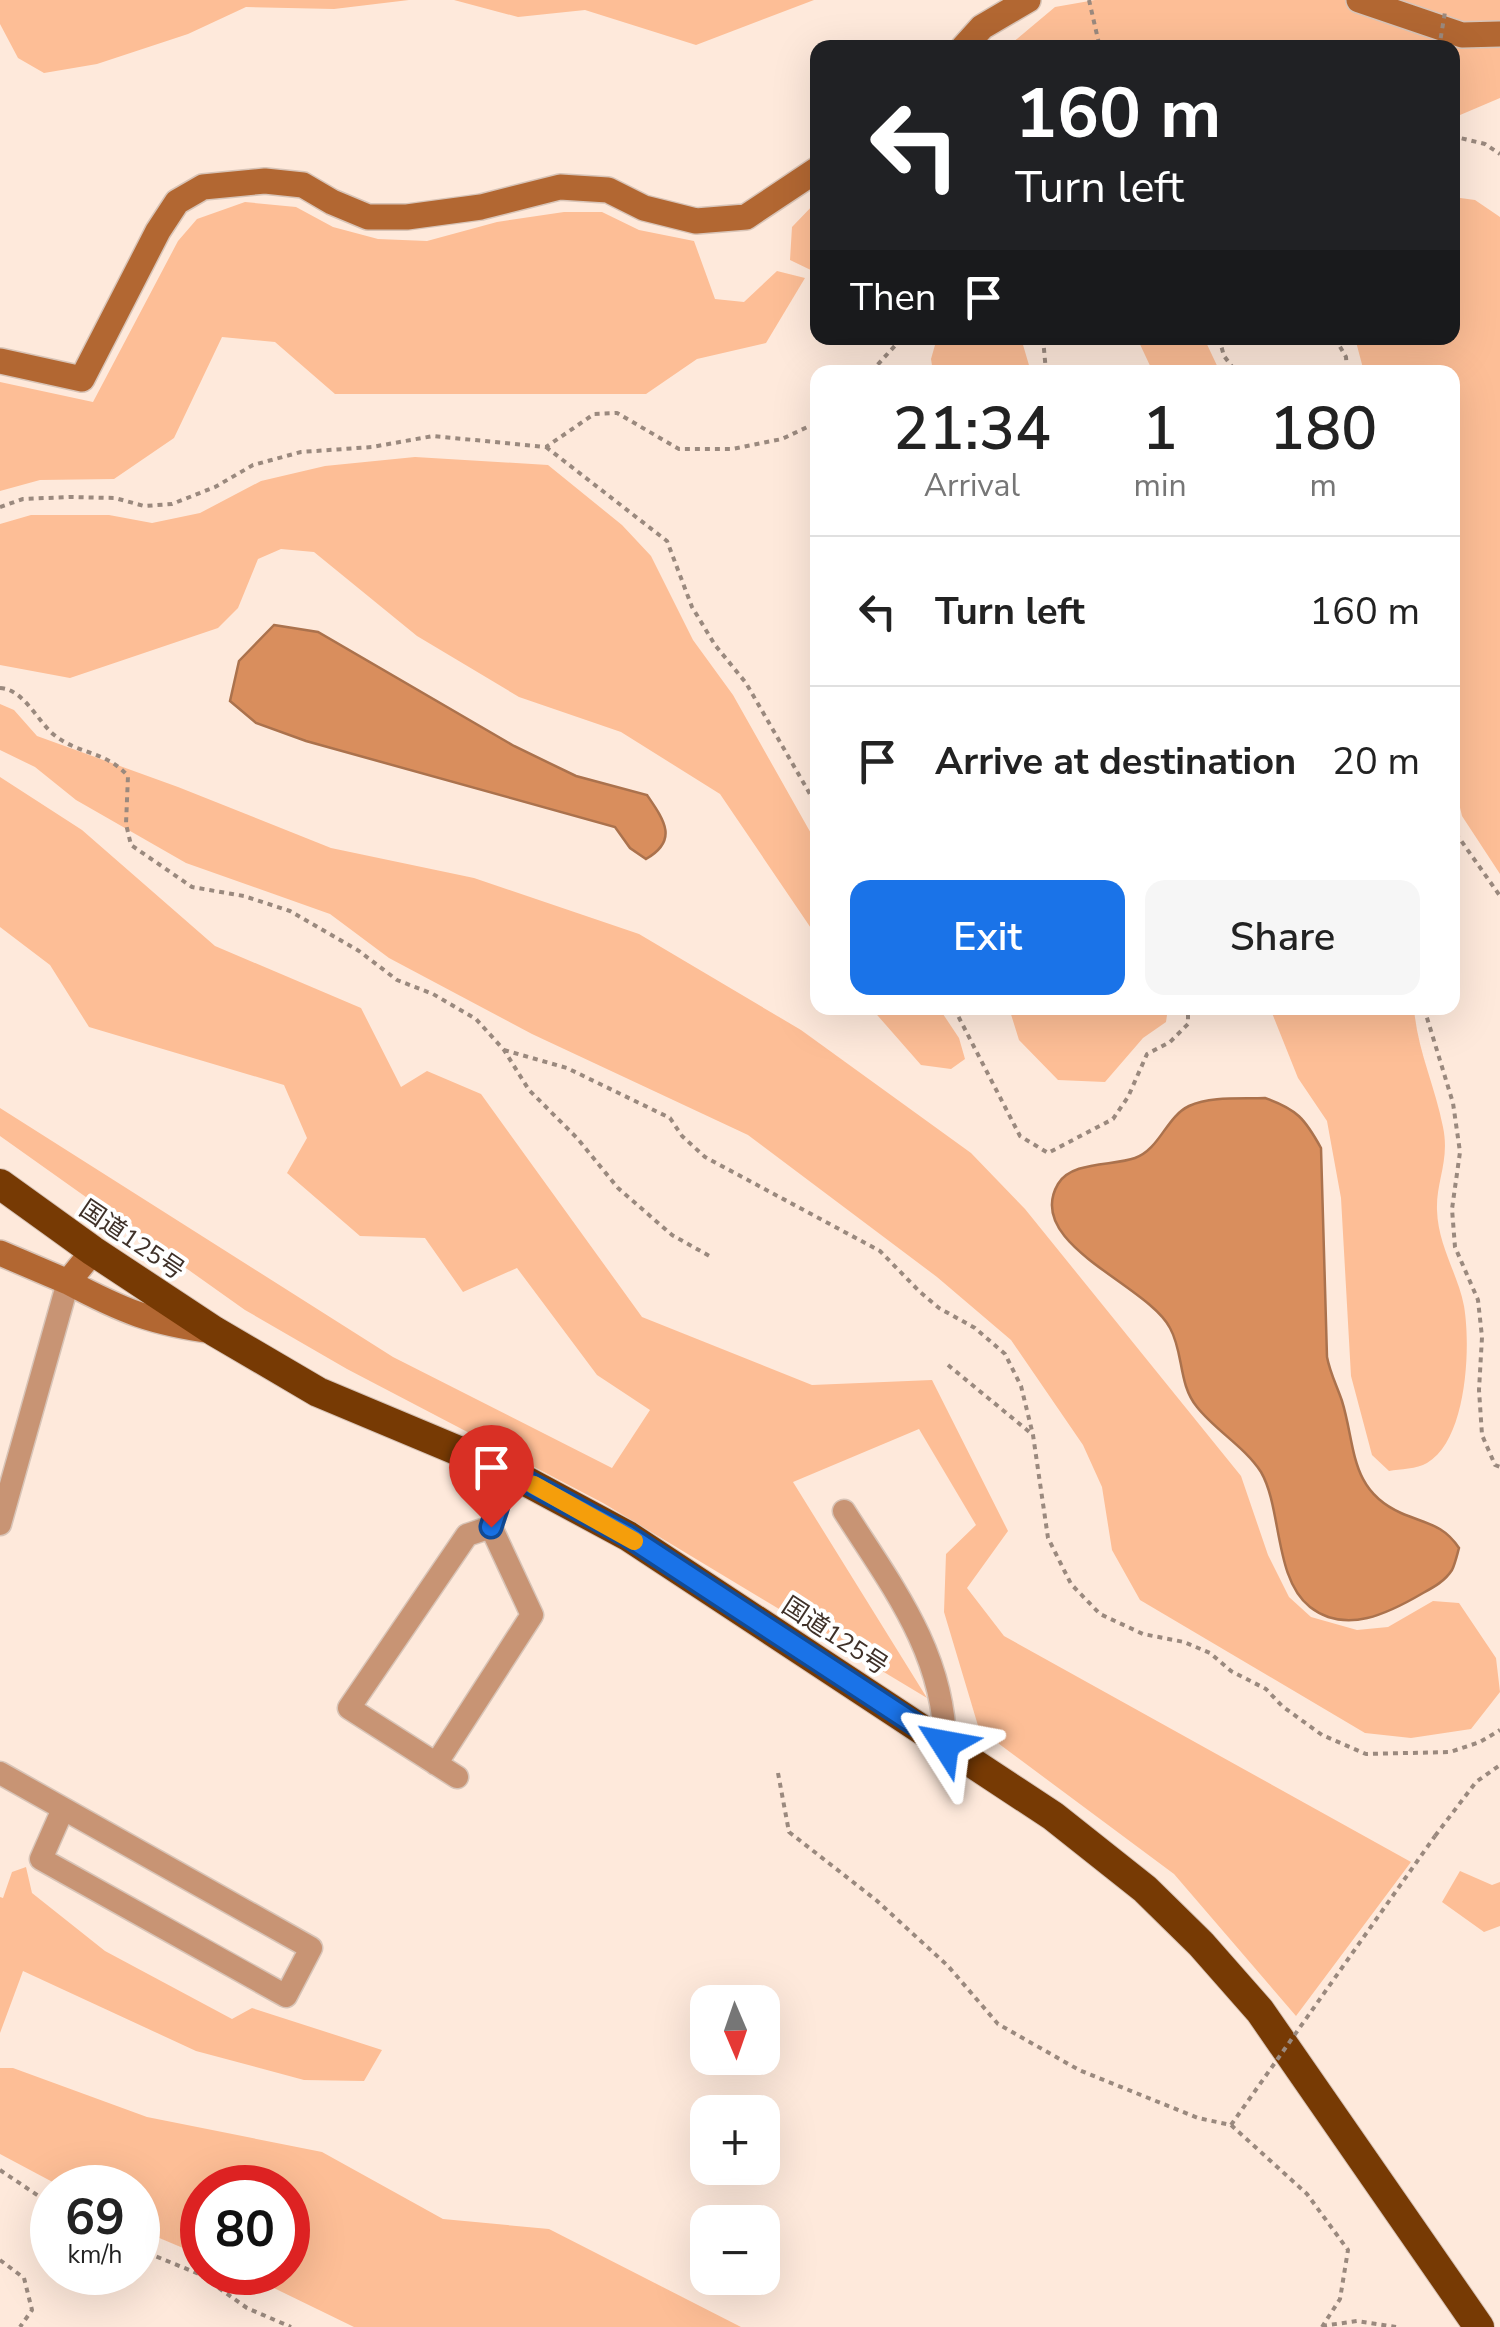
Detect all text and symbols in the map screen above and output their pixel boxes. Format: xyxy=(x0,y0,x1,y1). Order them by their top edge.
text: 160 m xyxy=(1015,66,1221,162)
icon: left xyxy=(850,80,980,210)
text: Turn left xyxy=(1015,157,1184,218)
icon: arrive xyxy=(956,270,1011,325)
text: Then xyxy=(850,272,936,323)
text: 21:34 xyxy=(893,388,1051,470)
text: 1 xyxy=(1142,388,1178,470)
text: 180 xyxy=(1269,388,1377,470)
text: Arrival xyxy=(924,464,1020,507)
text: min xyxy=(1134,464,1187,507)
text: m xyxy=(1310,464,1337,507)
icon: left xyxy=(850,584,905,639)
text: Turn left xyxy=(935,586,1085,637)
text: 160 m xyxy=(1309,586,1420,637)
icon: arrive xyxy=(850,734,905,789)
text: Arrive at destination xyxy=(935,736,1296,787)
text: 20 m xyxy=(1332,736,1420,787)
button: Exit xyxy=(850,880,1125,995)
button: Share xyxy=(1145,880,1420,995)
street label: 国道125号 xyxy=(73,1192,191,1288)
pin xyxy=(449,1425,534,1528)
icon: arrive xyxy=(464,1440,519,1495)
street label: 国道125号 xyxy=(775,1589,895,1683)
position arrow xyxy=(893,1692,997,1796)
north arrow xyxy=(690,1985,780,2075)
map controls xyxy=(690,1985,780,2295)
button: + xyxy=(690,2095,780,2185)
speed limit sign: 80 xyxy=(180,2165,310,2295)
text: 69 xyxy=(65,2183,125,2252)
button: − xyxy=(690,2205,780,2295)
text: km/h xyxy=(67,2238,123,2272)

